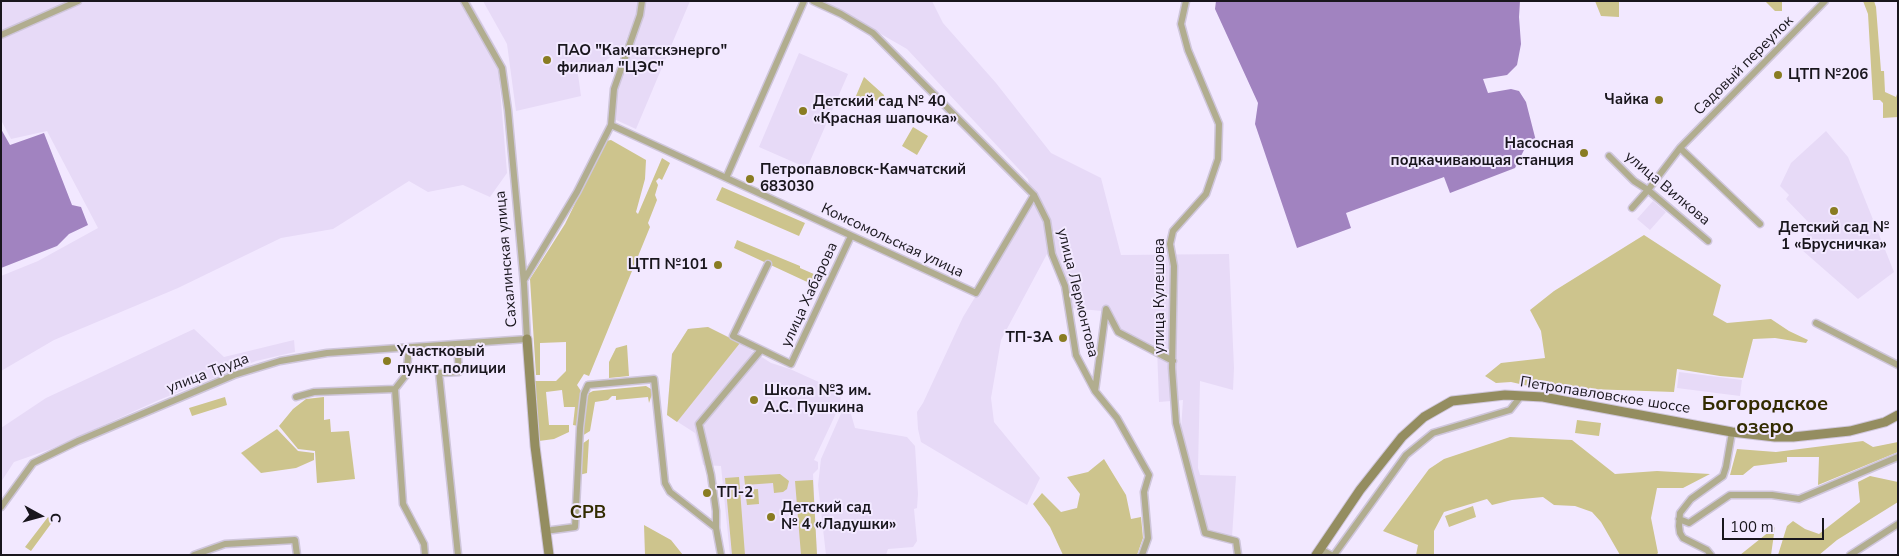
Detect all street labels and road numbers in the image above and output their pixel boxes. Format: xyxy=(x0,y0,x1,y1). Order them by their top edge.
street label: Садовый переулок xyxy=(1690,12,1798,120)
street label: улица Вилкова xyxy=(1621,148,1713,230)
street label: Сахалинская улица xyxy=(492,190,522,328)
street label: Комсомольская улица xyxy=(818,200,966,282)
street label: улица Лермонтова xyxy=(1052,227,1102,359)
street label: улица Кулешова xyxy=(1151,238,1169,354)
street label: улица Хабарова xyxy=(778,240,842,350)
street label: улица Труда xyxy=(164,350,252,398)
street label: Петропавловское шоссе xyxy=(1519,374,1691,418)

